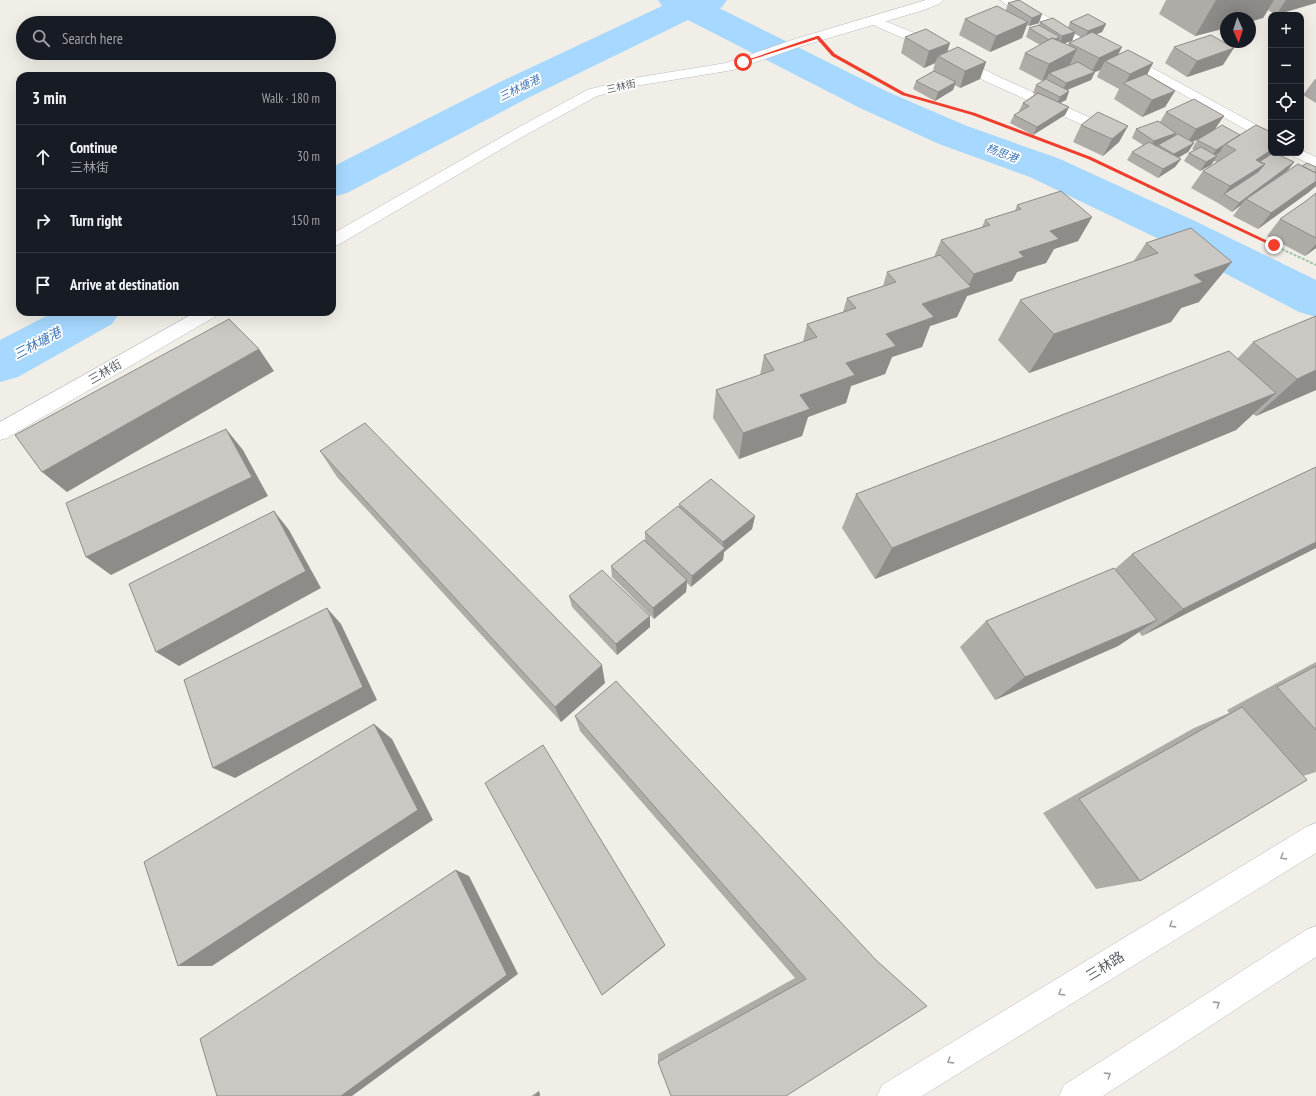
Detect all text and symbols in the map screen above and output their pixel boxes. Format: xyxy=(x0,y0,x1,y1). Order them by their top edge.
north arrow xyxy=(1220,12,1256,48)
map controls xyxy=(1268,12,1304,156)
button: + xyxy=(1268,12,1304,48)
search box xyxy=(16,16,336,60)
icon: search xyxy=(30,27,52,49)
text: Search here xyxy=(62,29,123,48)
button: − xyxy=(1268,48,1304,84)
route start xyxy=(734,53,752,71)
water label: 三林塘港 xyxy=(496,71,544,104)
street label: 三林街 xyxy=(605,77,637,96)
button: locate xyxy=(1268,84,1304,120)
text: 3 min xyxy=(32,87,66,109)
text: Walk · 180 m xyxy=(262,90,320,107)
button: layers xyxy=(1268,120,1304,156)
text: Continue xyxy=(70,138,117,157)
water label: 杨思港 xyxy=(984,141,1022,166)
icon: ahead xyxy=(32,146,54,168)
text: 30 m xyxy=(297,148,320,165)
text: 三林街 xyxy=(70,159,109,176)
icon: right xyxy=(32,210,54,232)
text: Turn right xyxy=(70,211,122,230)
text: 150 m xyxy=(291,212,320,229)
route end xyxy=(1265,236,1283,254)
icon: arrive xyxy=(32,274,54,296)
text: Arrive at destination xyxy=(70,275,179,294)
water label: 三林塘港 xyxy=(10,323,66,363)
street label: 三林街 xyxy=(85,356,124,387)
one-way arrow xyxy=(1280,853,1287,860)
one-way arrow xyxy=(1169,921,1176,928)
street label: 三林路 xyxy=(1082,947,1128,985)
one-way arrow xyxy=(1058,988,1065,996)
one-way arrow xyxy=(1213,1001,1220,1009)
one-way arrow xyxy=(947,1056,954,1064)
one-way arrow xyxy=(1104,1072,1111,1080)

